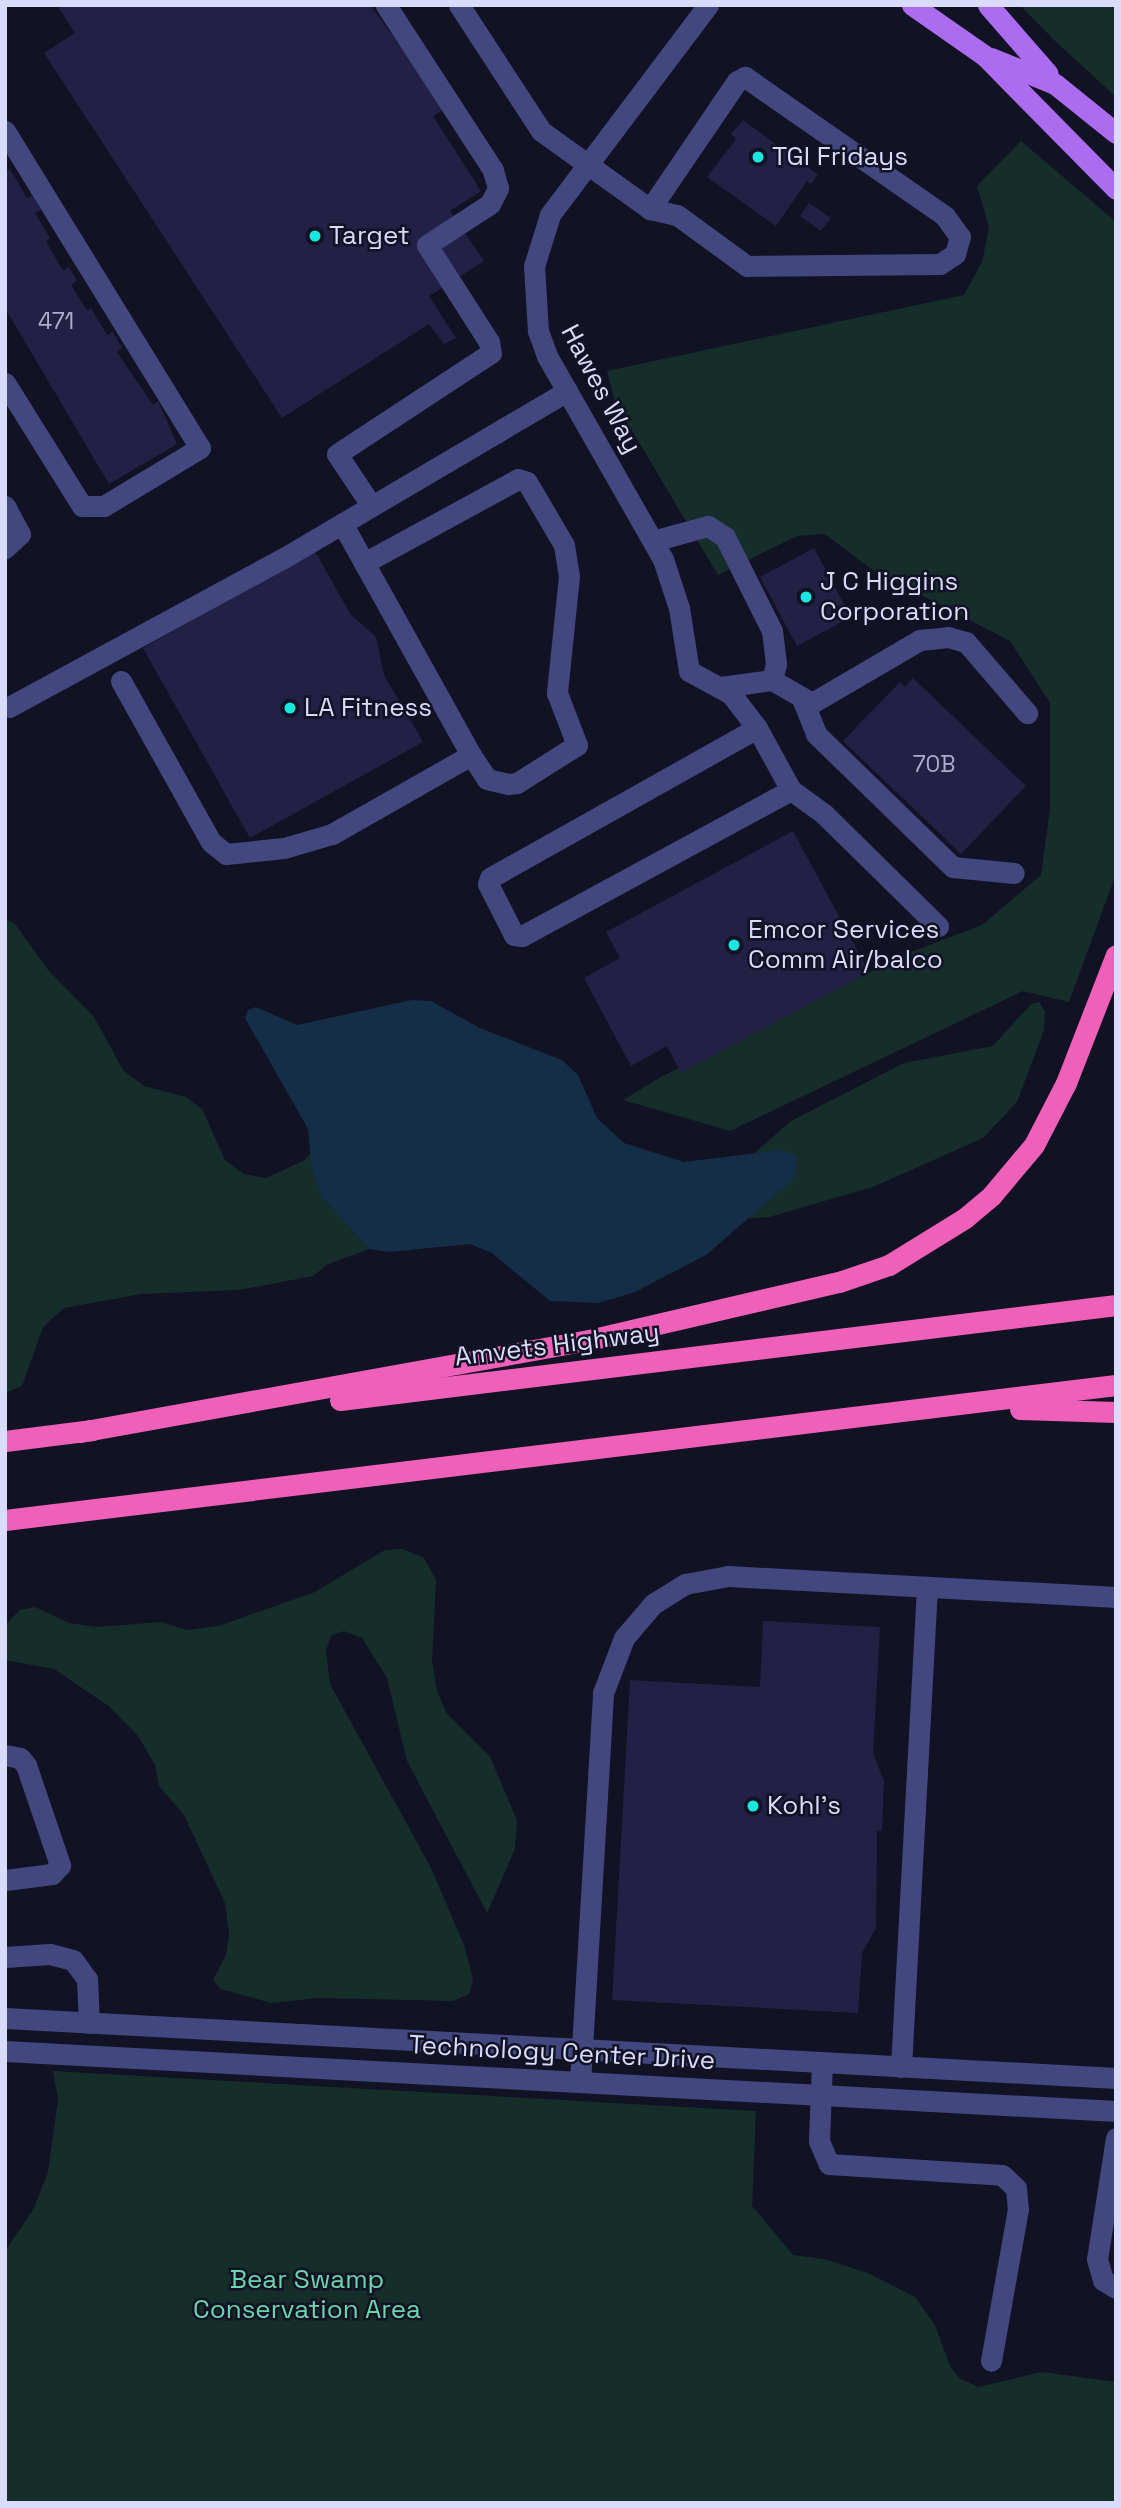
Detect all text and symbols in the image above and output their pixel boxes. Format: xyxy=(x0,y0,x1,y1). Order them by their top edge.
place label: TGI Fridays xyxy=(772,141,908,173)
marker: TGI Fridays xyxy=(750,149,766,165)
place label: Target xyxy=(329,220,410,252)
marker: Target xyxy=(307,228,323,244)
house number: 471 xyxy=(38,307,74,335)
street label: Hawes Way xyxy=(554,319,648,459)
place label: J C Higgins Corporation xyxy=(820,566,969,628)
marker: J C Higgins Corporation xyxy=(798,589,814,605)
place label: LA Fitness xyxy=(304,692,432,724)
marker: LA Fitness xyxy=(282,700,298,716)
house number: 70B xyxy=(913,750,955,778)
place label: Emcor Services Comm Air/balco xyxy=(748,914,943,976)
marker: Emcor Services Comm Air/balco xyxy=(726,937,742,953)
street label: Amvets Highway xyxy=(453,1317,661,1373)
place label: Kohl's xyxy=(767,1790,841,1822)
marker: Kohl's xyxy=(745,1798,761,1814)
street label: Technology Center Drive xyxy=(408,2029,716,2077)
park label: Bear Swamp Conservation Area xyxy=(193,2264,421,2326)

